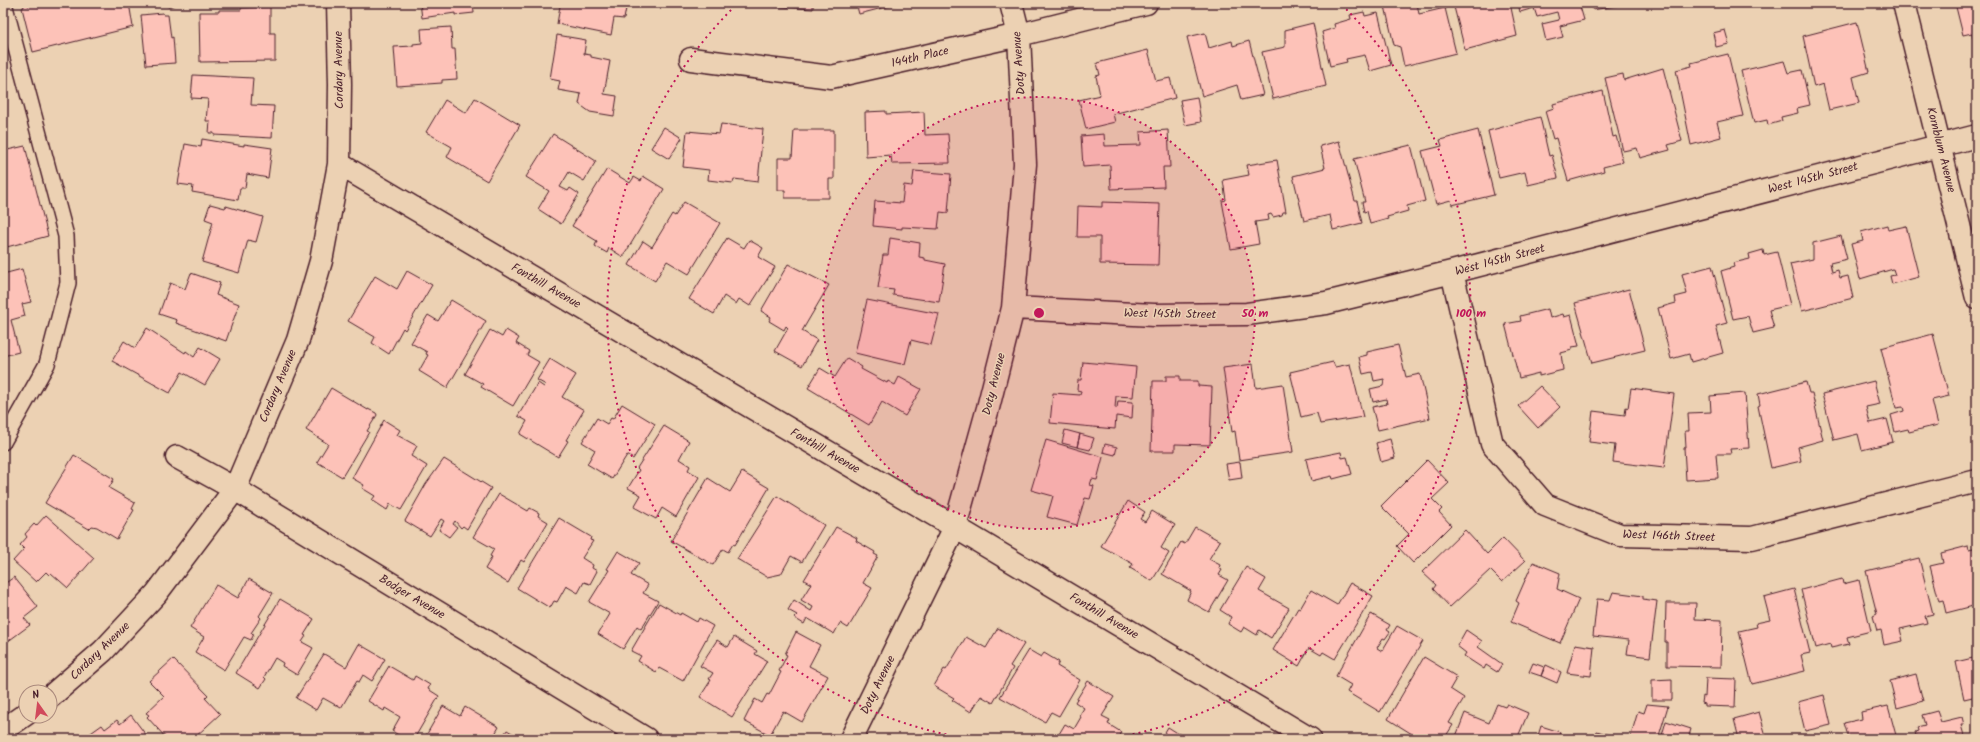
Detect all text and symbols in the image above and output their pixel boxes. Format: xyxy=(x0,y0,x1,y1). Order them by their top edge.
street label: Cordary Avenue xyxy=(329,30,349,109)
street label: Doty Avenue xyxy=(1007,30,1031,95)
street label: 144th Place xyxy=(889,41,951,73)
street label: Kornblum Avenue xyxy=(1921,105,1961,195)
street label: West 145th Street xyxy=(1766,157,1860,199)
street label: West 145th Street xyxy=(1453,239,1547,281)
street label: Fonthill Avenue xyxy=(507,258,585,314)
street label: West 145th Street xyxy=(1124,304,1217,324)
text: 50 m xyxy=(1241,304,1269,323)
text: 100 m xyxy=(1456,304,1486,323)
centre of rings xyxy=(1032,306,1046,320)
street label: Cordary Avenue xyxy=(254,346,302,426)
street label: Doty Avenue xyxy=(977,350,1011,417)
street label: Fonthill Avenue xyxy=(786,423,864,479)
street label: West 146th Street xyxy=(1622,525,1716,547)
street label: Bodger Avenue xyxy=(375,570,449,625)
street label: Fonthill Avenue xyxy=(1066,588,1143,645)
street label: Cordary Avenue xyxy=(65,617,135,685)
street label: Doty Avenue xyxy=(856,652,901,718)
north arrow xyxy=(18,684,58,724)
text: N xyxy=(30,686,41,705)

